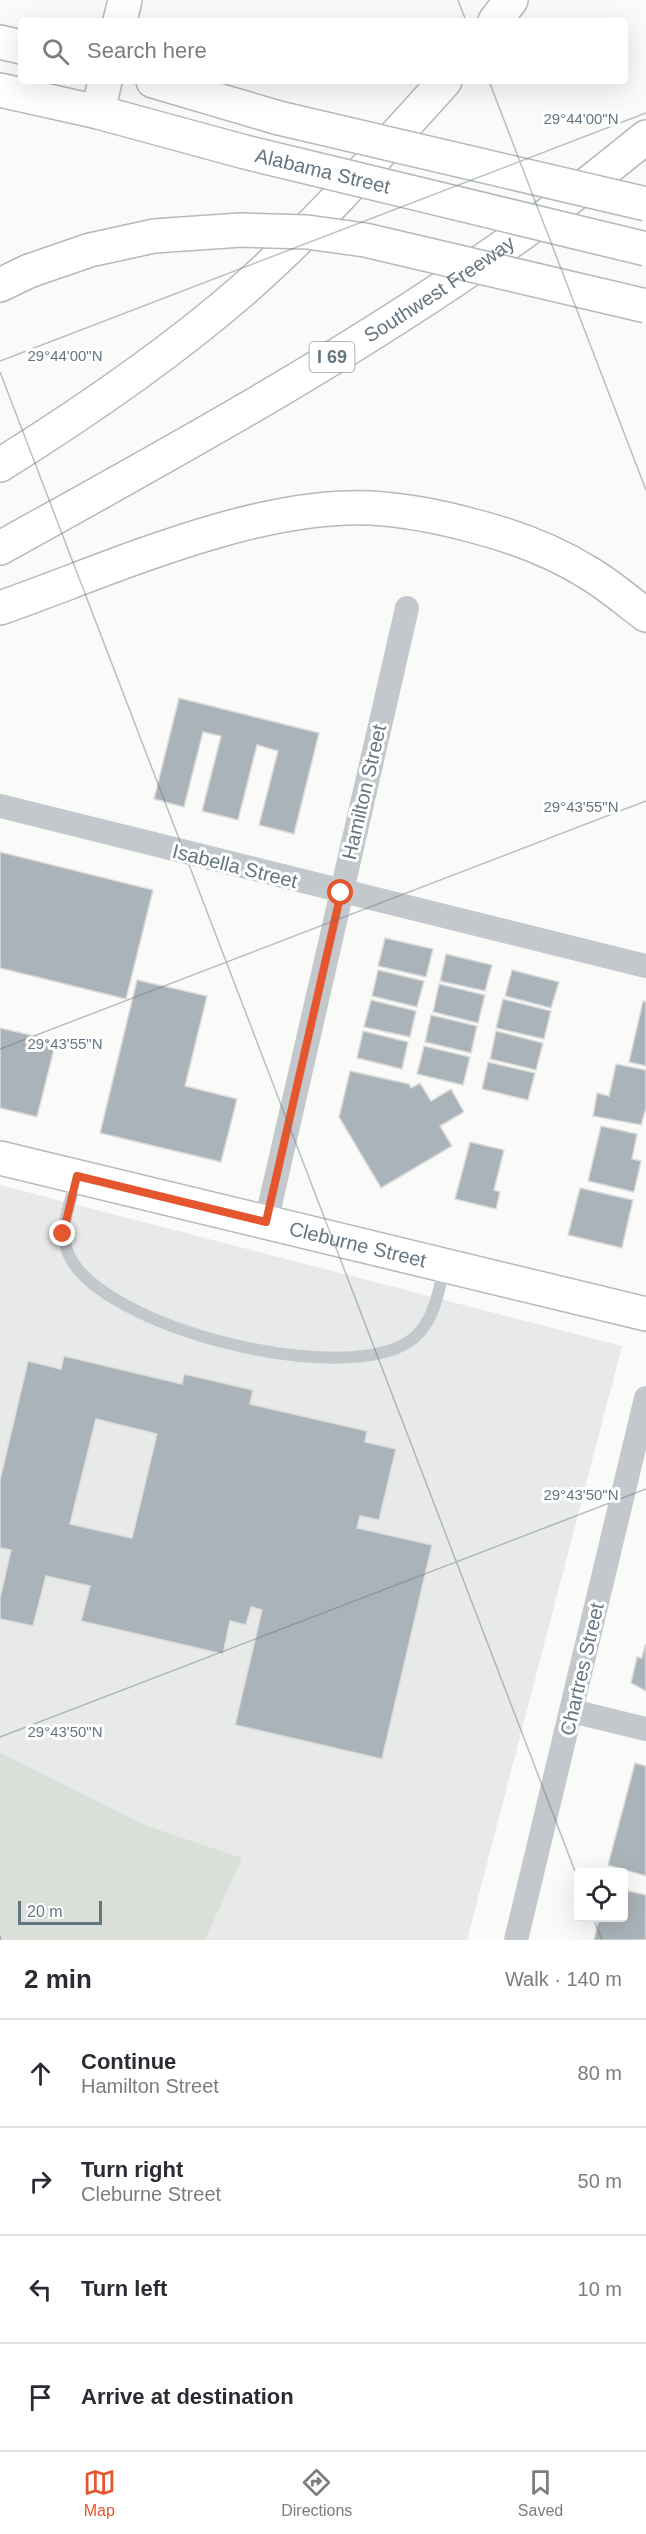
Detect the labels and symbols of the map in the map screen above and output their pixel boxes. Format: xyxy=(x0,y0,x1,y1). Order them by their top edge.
text: 29°44'00"N xyxy=(543,110,619,127)
street label: Alabama Street xyxy=(253,144,393,198)
street label: Southwest Freeway xyxy=(360,231,519,347)
road number: I 69 xyxy=(310,342,354,372)
text: 29°44'00"N xyxy=(27,347,103,364)
street label: Hamilton Street xyxy=(338,722,390,862)
text: 29°43'55"N xyxy=(543,798,619,815)
street label: Isabella Street xyxy=(170,840,300,892)
route start xyxy=(327,879,353,905)
text: 29°43'55"N xyxy=(27,1035,103,1052)
street label: Cleburne Street xyxy=(287,1217,429,1272)
route end xyxy=(49,1220,75,1246)
text: 29°43'50"N xyxy=(543,1486,619,1503)
street label: Chartres Street xyxy=(556,1600,608,1738)
text: 29°43'50"N xyxy=(27,1723,103,1740)
scale bar xyxy=(18,1898,102,1926)

